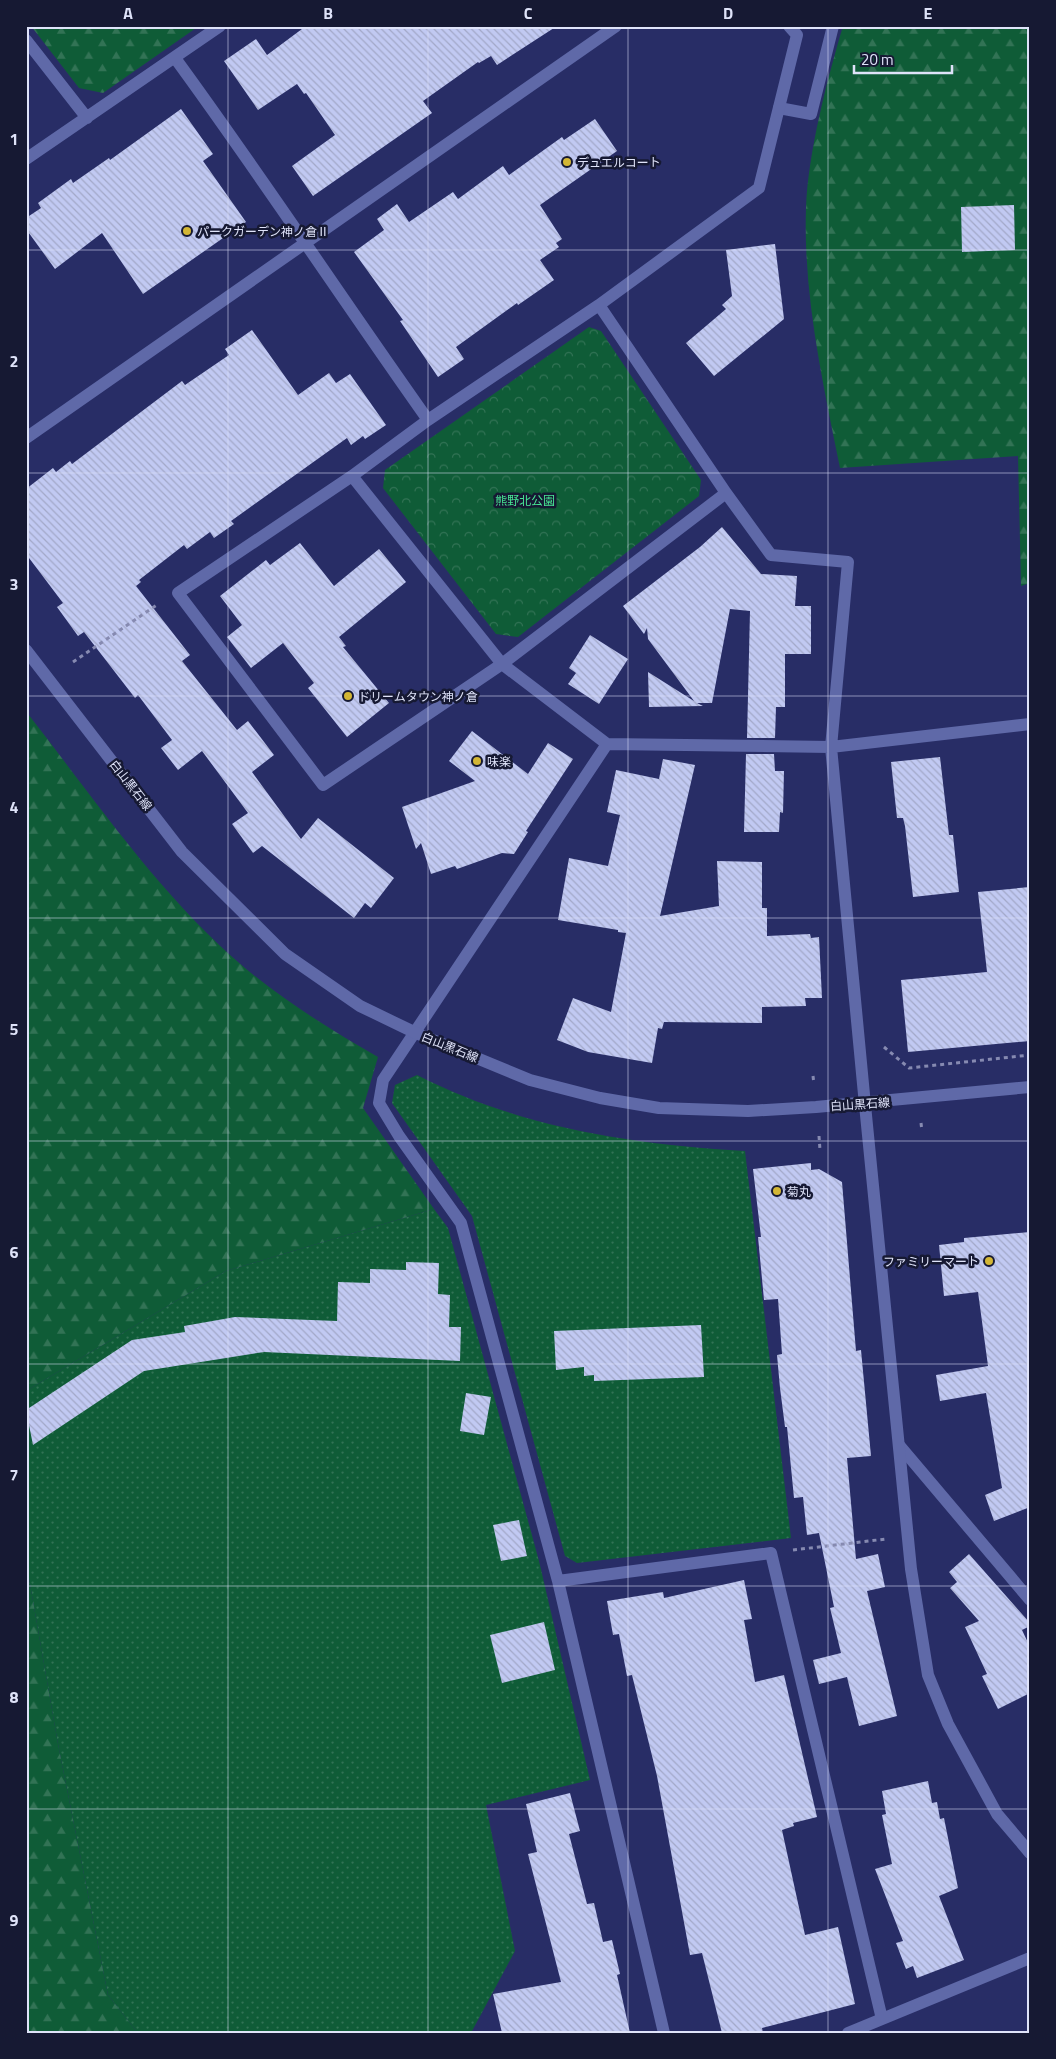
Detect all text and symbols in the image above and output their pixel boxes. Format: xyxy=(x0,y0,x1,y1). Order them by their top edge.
text: A xyxy=(123,1,133,25)
text: B xyxy=(323,1,333,25)
text: C xyxy=(524,1,533,25)
text: D xyxy=(723,1,733,25)
text: E xyxy=(924,1,933,25)
scale bar xyxy=(854,42,951,74)
text: 20 m xyxy=(861,48,894,71)
text: 1 xyxy=(10,127,18,151)
place label: デュエルコート xyxy=(577,153,661,172)
marker: デュエルコート xyxy=(561,156,573,168)
place label: パークガーデン神ノ倉Ⅱ xyxy=(197,222,329,241)
marker: パークガーデン神ノ倉Ⅱ xyxy=(181,225,193,237)
text: 2 xyxy=(10,349,18,373)
park label: 熊野北公園 xyxy=(495,491,555,510)
text: 3 xyxy=(10,572,18,596)
place label: ドリームタウン神ノ倉 xyxy=(358,687,478,706)
marker: ドリームタウン神ノ倉 xyxy=(342,690,354,702)
place label: 味楽 xyxy=(487,752,511,771)
marker: 味楽 xyxy=(471,755,483,767)
street label: 白山黒石線 xyxy=(105,756,157,814)
text: 4 xyxy=(10,795,19,819)
text: 5 xyxy=(10,1017,19,1041)
street label: 白山黒石線 xyxy=(419,1027,481,1067)
street label: 白山黒石線 xyxy=(829,1092,891,1116)
place label: 菊丸 xyxy=(787,1182,811,1201)
marker: 菊丸 xyxy=(771,1185,783,1197)
text: 6 xyxy=(10,1240,19,1264)
place label: ファミリーマート xyxy=(883,1252,979,1271)
marker: ファミリーマート xyxy=(983,1255,995,1267)
text: 7 xyxy=(10,1463,18,1487)
text: 8 xyxy=(10,1685,19,1709)
text: 9 xyxy=(10,1908,19,1932)

